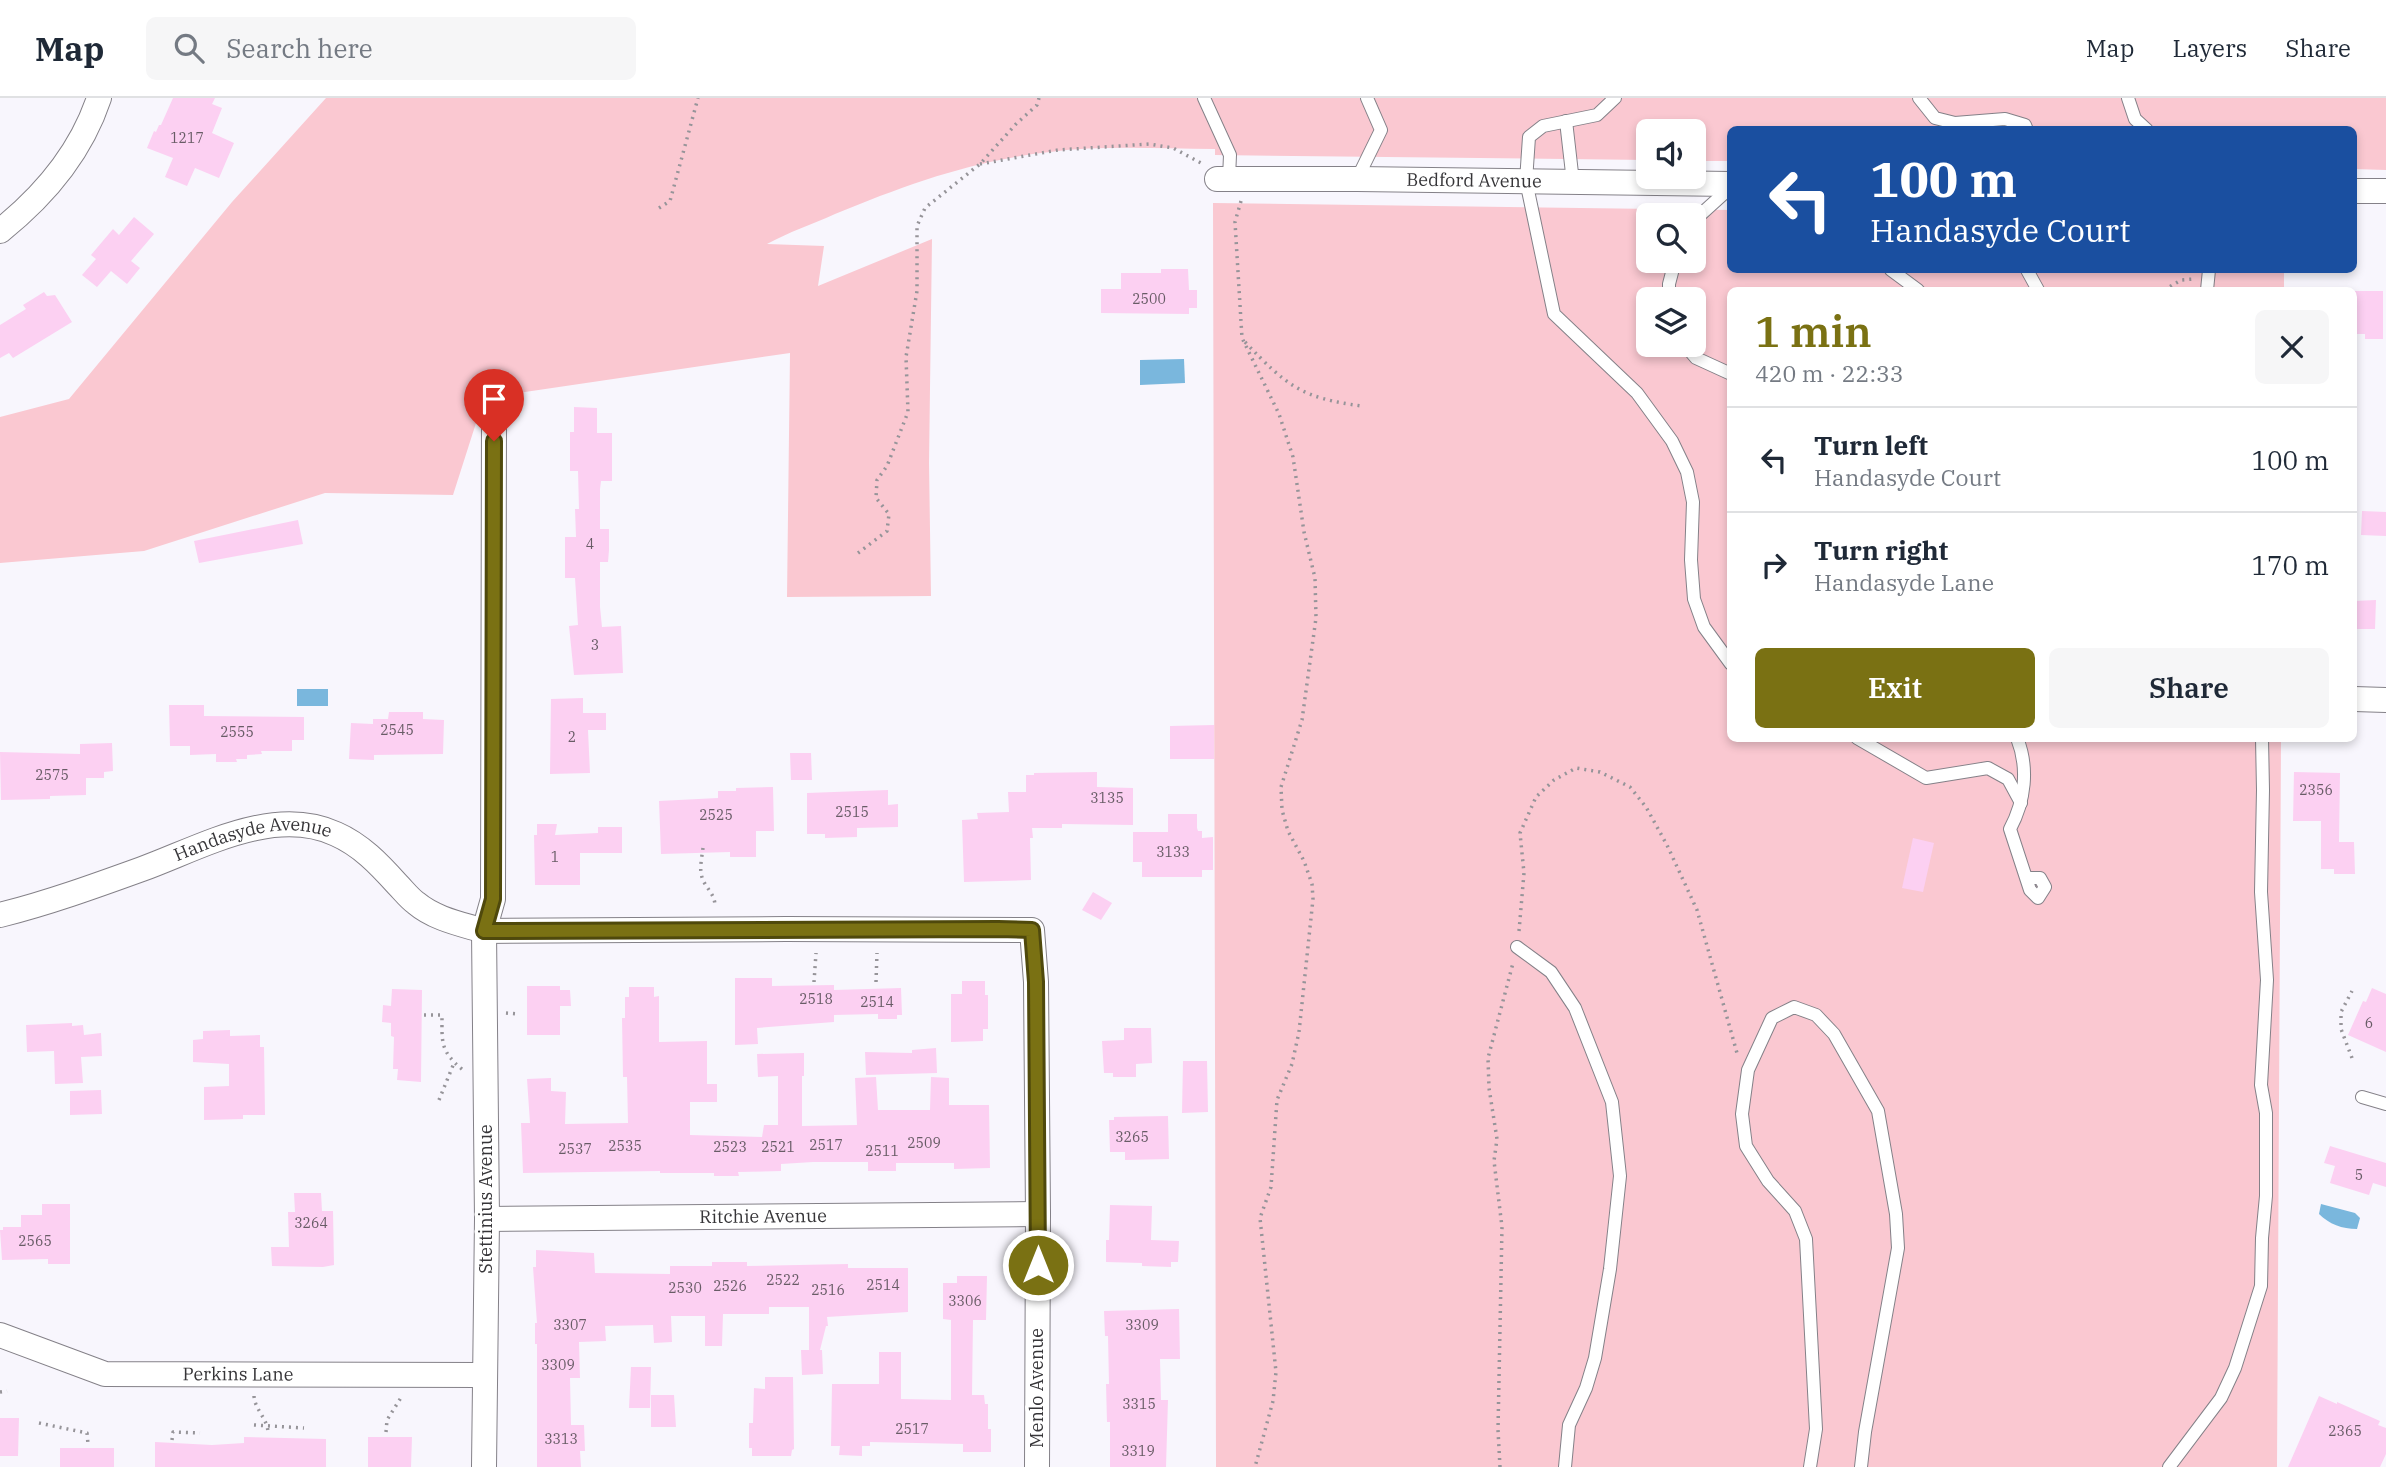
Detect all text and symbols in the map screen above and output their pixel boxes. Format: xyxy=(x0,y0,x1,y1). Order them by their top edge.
search box xyxy=(146,17,636,80)
text: Map xyxy=(35,27,104,70)
icon: search xyxy=(170,29,208,67)
text: Search here xyxy=(226,31,373,65)
text: Map xyxy=(2086,32,2134,64)
text: Layers xyxy=(2172,32,2247,64)
text: Share xyxy=(2285,32,2351,64)
map controls xyxy=(1636,119,1706,357)
button: sound xyxy=(1636,119,1706,189)
house number: 1217 xyxy=(170,129,204,147)
text: 100 m xyxy=(1870,147,2017,210)
icon: left xyxy=(1755,154,1846,245)
street label: Bedford Avenue xyxy=(1406,168,1542,192)
button: search xyxy=(1636,203,1706,273)
text: Handasyde Court xyxy=(1870,209,2130,251)
button: layers xyxy=(1636,287,1706,357)
house number: 2500 xyxy=(1132,290,1166,308)
text: 1 min xyxy=(1755,304,1872,359)
button: close xyxy=(2255,310,2329,384)
text: 420 m · 22:33 xyxy=(1755,358,1904,388)
pin xyxy=(464,369,524,441)
icon: arrive xyxy=(475,380,513,418)
text: Turn left xyxy=(1814,428,1928,462)
icon: left xyxy=(1755,441,1793,479)
text: 100 m xyxy=(2251,443,2329,477)
text: Handasyde Court xyxy=(1814,462,2001,492)
text: Turn right xyxy=(1814,533,1948,567)
house number: 4 xyxy=(586,535,594,553)
icon: right xyxy=(1755,546,1793,584)
text: 170 m xyxy=(2251,548,2329,582)
text: Handasyde Lane xyxy=(1814,567,1994,597)
house number: 3 xyxy=(591,636,599,654)
button: Exit xyxy=(1755,648,2035,728)
button: Share xyxy=(2049,648,2329,728)
house number: 2545 xyxy=(380,721,414,739)
house number: 2555 xyxy=(220,723,254,741)
house number: 2 xyxy=(568,728,576,746)
house number: 2575 xyxy=(35,766,69,784)
house number: 2356 xyxy=(2299,781,2333,799)
house number: 3135 xyxy=(1090,789,1124,807)
house number: 2515 xyxy=(835,803,869,821)
house number: 2525 xyxy=(699,806,733,824)
street label: Handasyde Avenue xyxy=(170,812,335,866)
house number: 3133 xyxy=(1156,843,1190,861)
house number: 1 xyxy=(551,848,559,866)
house number: 2518 xyxy=(799,990,833,1008)
house number: 2514 xyxy=(860,993,894,1011)
house number: 6 xyxy=(2365,1014,2373,1032)
street label: Stettinius Avenue xyxy=(474,1124,497,1274)
house number: 3265 xyxy=(1115,1128,1149,1146)
house number: 2509 xyxy=(907,1134,941,1152)
house number: 2517 xyxy=(809,1136,843,1154)
house number: 2535 xyxy=(608,1137,642,1155)
house number: 2523 xyxy=(713,1138,747,1156)
house number: 2521 xyxy=(761,1138,795,1156)
house number: 2537 xyxy=(558,1140,592,1158)
house number: 2511 xyxy=(865,1142,899,1160)
house number: 5 xyxy=(2355,1166,2363,1184)
street label: Ritchie Avenue xyxy=(699,1204,827,1228)
house number: 3264 xyxy=(294,1214,328,1232)
position arrow xyxy=(1001,1228,1075,1302)
house number: 2565 xyxy=(18,1232,52,1250)
house number: 2522 xyxy=(766,1271,800,1289)
house number: 2514 xyxy=(866,1276,900,1294)
house number: 2526 xyxy=(713,1277,747,1295)
house number: 2530 xyxy=(668,1279,702,1297)
house number: 2516 xyxy=(811,1281,845,1299)
house number: 3306 xyxy=(948,1292,982,1310)
house number: 3307 xyxy=(553,1316,587,1334)
house number: 3309 xyxy=(1125,1316,1159,1334)
street label: Menlo Avenue xyxy=(1025,1328,1048,1448)
house number: 3309 xyxy=(541,1356,575,1374)
street label: Perkins Lane xyxy=(183,1362,293,1385)
house number: 3315 xyxy=(1122,1395,1156,1413)
house number: 2517 xyxy=(895,1420,929,1438)
house number: 2365 xyxy=(2328,1422,2362,1440)
house number: 3313 xyxy=(544,1430,578,1448)
house number: 3319 xyxy=(1121,1442,1155,1460)

